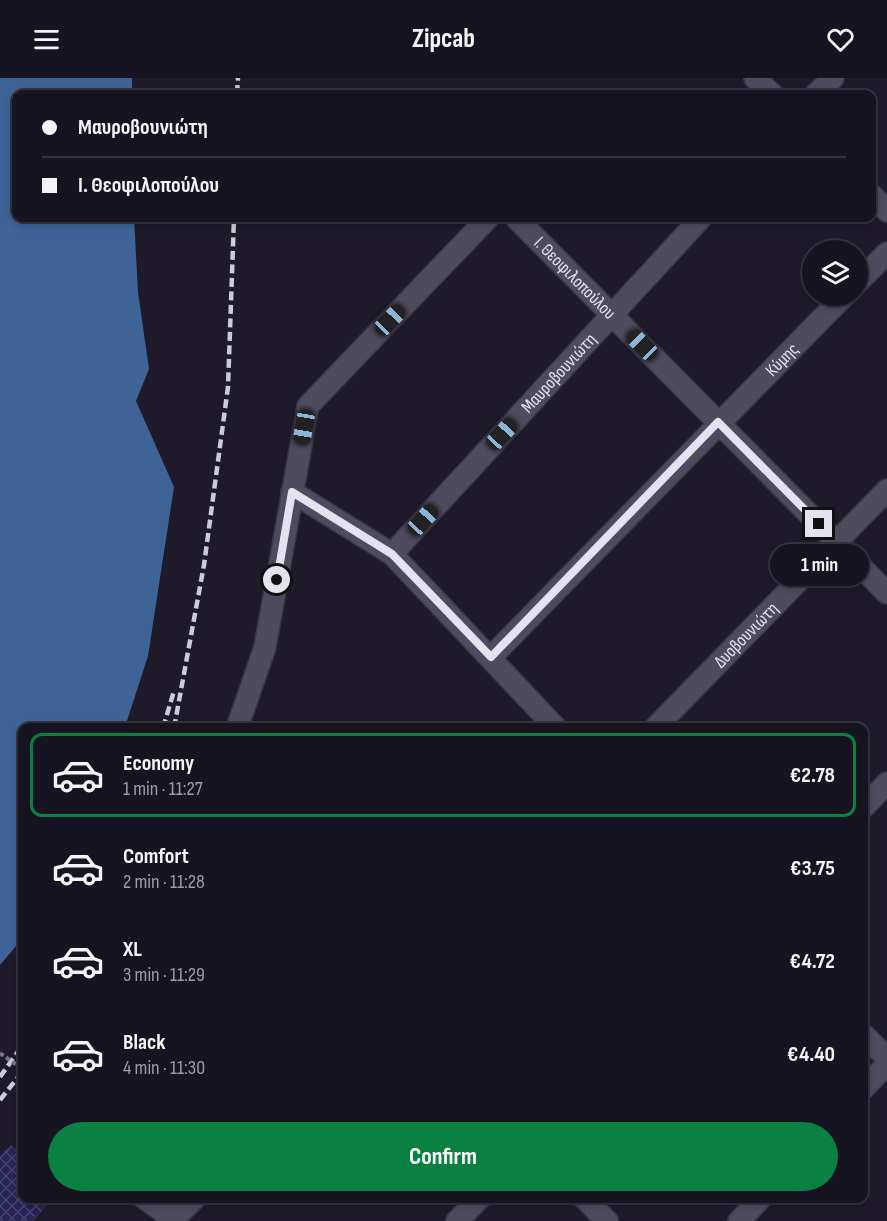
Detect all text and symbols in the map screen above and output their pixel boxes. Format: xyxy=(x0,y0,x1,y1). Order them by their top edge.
icon: menu xyxy=(30,23,63,56)
text: Zipcab xyxy=(412,23,475,55)
icon: heart xyxy=(824,23,857,56)
text: Μαυροβουνιώτη xyxy=(78,114,208,141)
text: Ι. Θεοφιλοπούλου xyxy=(78,172,219,199)
street label: Ι. Θεοφιλοπούλου xyxy=(529,232,620,324)
map controls xyxy=(802,240,868,306)
button: layers xyxy=(802,240,868,306)
car xyxy=(371,301,409,339)
car xyxy=(623,326,661,364)
street label: Μαυροβουνιώτη xyxy=(517,329,601,417)
street label: Κύμης xyxy=(761,339,803,381)
car xyxy=(292,408,316,446)
car xyxy=(483,415,521,453)
car xyxy=(404,501,442,539)
route end xyxy=(805,510,832,537)
callout: 1 min xyxy=(770,545,868,587)
text: 1 min xyxy=(801,553,838,577)
route start xyxy=(263,566,290,593)
street label: Δυοβουνιώτη xyxy=(710,598,783,672)
icon: car xyxy=(51,748,105,802)
text: Economy xyxy=(123,750,194,777)
text: €2.78 xyxy=(790,762,835,789)
text: 1 min · 11:27 xyxy=(123,777,203,801)
icon: car xyxy=(51,841,105,895)
text: Comfort xyxy=(123,843,189,870)
text: €3.75 xyxy=(790,855,835,882)
text: 2 min · 11:28 xyxy=(123,870,205,894)
icon: car xyxy=(51,934,105,988)
text: XL xyxy=(123,936,142,963)
text: €4.72 xyxy=(790,948,835,975)
text: 3 min · 11:29 xyxy=(123,963,205,987)
icon: car xyxy=(51,1027,105,1081)
text: Black xyxy=(123,1029,165,1056)
text: €4.40 xyxy=(787,1041,835,1068)
text: 4 min · 11:30 xyxy=(123,1056,205,1080)
button: Confirm xyxy=(48,1122,838,1191)

